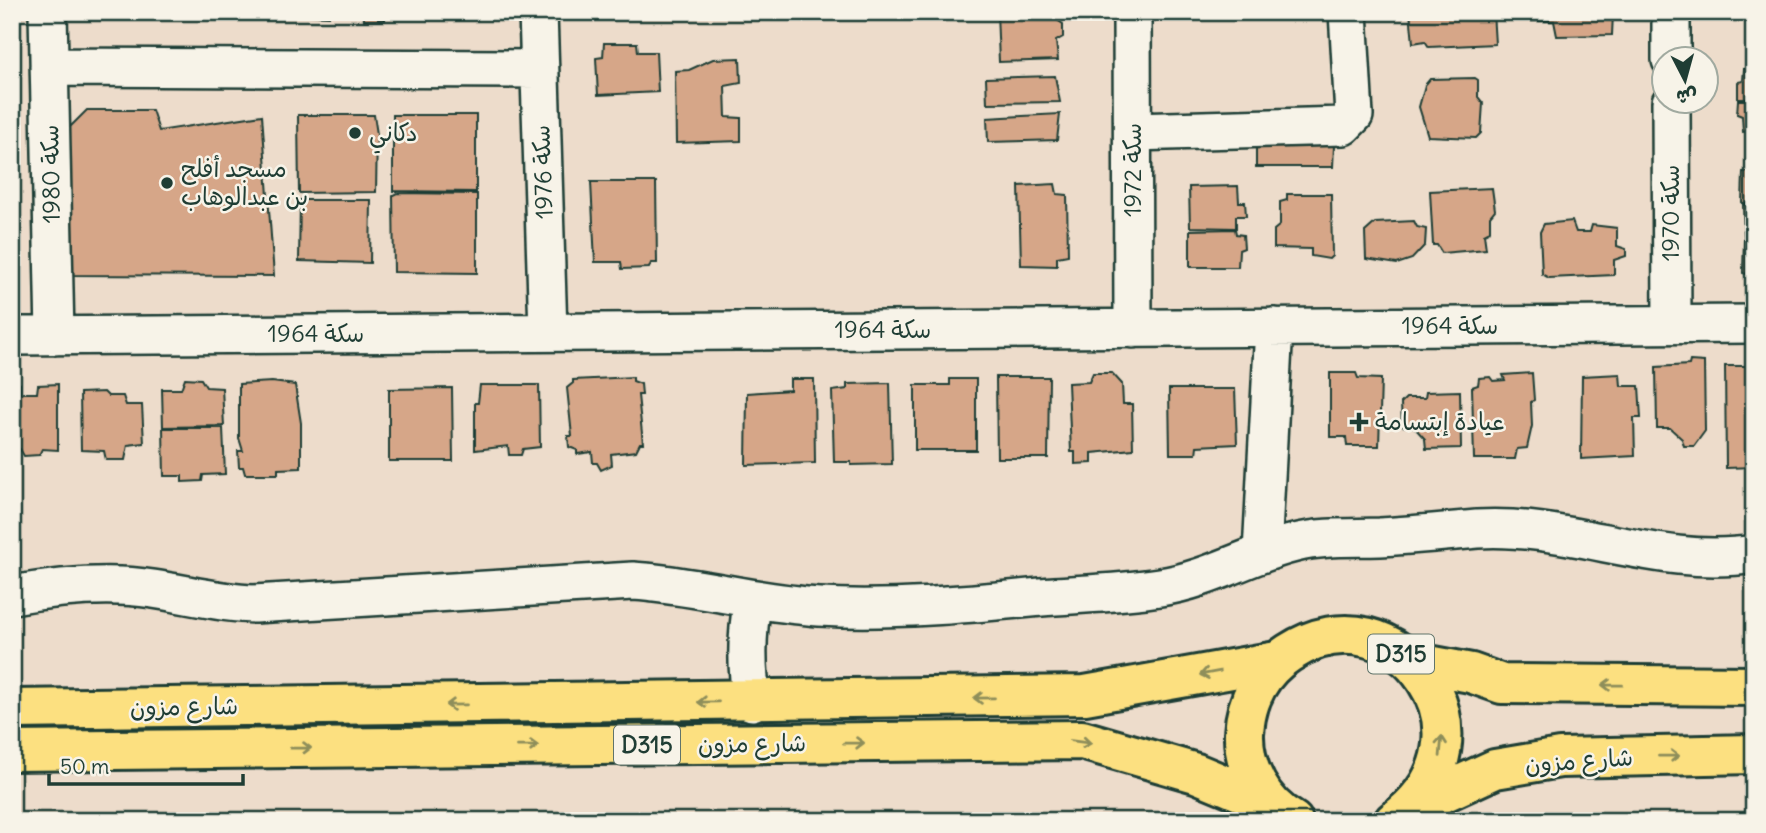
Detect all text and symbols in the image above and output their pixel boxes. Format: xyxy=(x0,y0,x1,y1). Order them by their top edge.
north arrow xyxy=(1650,46,1720,116)
text: ش xyxy=(1675,84,1698,110)
place label: دكاني xyxy=(369,117,418,154)
street label: سكة 1972 xyxy=(1117,123,1147,217)
street label: سكة 1980 xyxy=(34,124,66,224)
street label: سكة 1976 xyxy=(525,124,559,220)
marker: دكاني xyxy=(347,125,363,141)
place label: مسجد أفلح بن عبدالوهاب xyxy=(181,153,308,212)
street label: سكة 1970 xyxy=(1655,165,1685,261)
marker: مسجد أفلح بن عبدالوهاب xyxy=(159,175,175,191)
street label: سكة 1964 xyxy=(1402,310,1498,340)
street label: سكة 1964 xyxy=(835,314,931,344)
street label: سكة 1964 xyxy=(268,318,364,348)
place label: عيادة إبتسامة xyxy=(1375,406,1505,437)
marker: عيادة إبتسامة xyxy=(1349,412,1369,432)
road number: D315 xyxy=(1368,634,1434,674)
one-way arrow xyxy=(1199,667,1221,680)
one-way arrow xyxy=(1601,678,1624,692)
street label: شارع مزون xyxy=(130,690,238,725)
one-way arrow xyxy=(973,691,996,704)
one-way arrow xyxy=(696,695,719,709)
one-way arrow xyxy=(444,698,467,711)
road number: D315 xyxy=(614,726,680,764)
street label: شارع مزون xyxy=(698,727,806,762)
one-way arrow xyxy=(1435,735,1448,758)
one-way arrow xyxy=(842,736,865,750)
one-way arrow xyxy=(1069,736,1092,749)
one-way arrow xyxy=(517,739,540,753)
one-way arrow xyxy=(289,741,312,755)
street label: شارع مزون xyxy=(1524,741,1634,782)
scale bar xyxy=(49,742,243,786)
one-way arrow xyxy=(1657,749,1680,762)
text: 50 m xyxy=(60,753,109,780)

